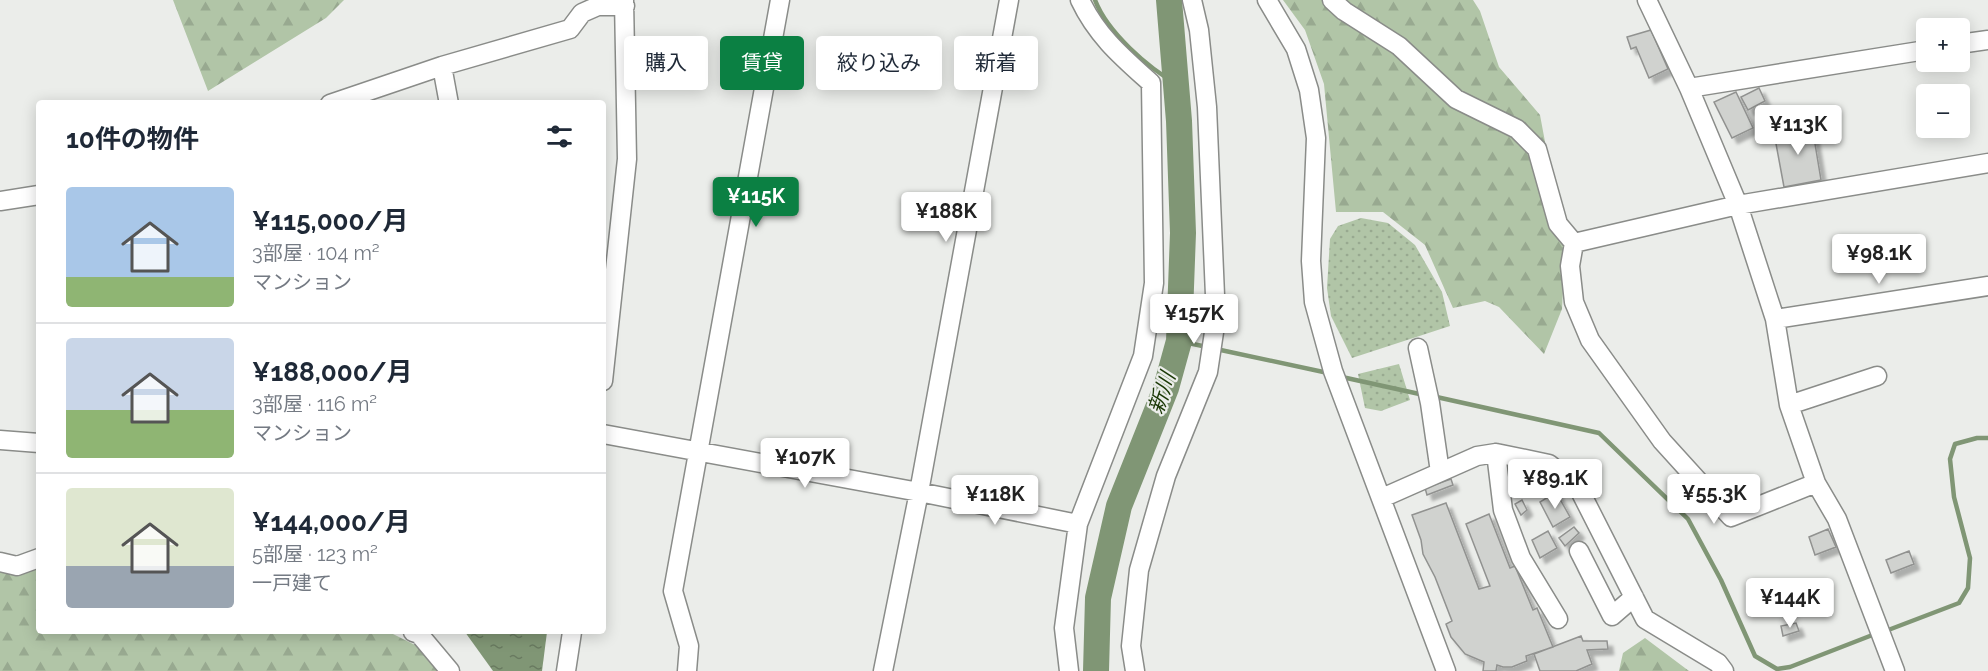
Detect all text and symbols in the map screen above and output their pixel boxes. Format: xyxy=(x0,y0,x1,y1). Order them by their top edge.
map controls xyxy=(1916,18,1970,138)
button: + xyxy=(1916,18,1970,72)
chip: 購入 xyxy=(624,36,708,90)
chip: 賃貸 xyxy=(720,36,804,90)
chip: 絞り込み xyxy=(816,36,942,90)
chip: 新着 xyxy=(954,36,1038,90)
button: − xyxy=(1916,84,1970,138)
pin: ¥113K xyxy=(1756,105,1840,156)
text: ¥113K xyxy=(1769,112,1827,136)
icon: filters xyxy=(543,120,576,153)
text: 10件の物件 xyxy=(66,124,199,154)
pin: ¥115K xyxy=(714,177,798,228)
text: ¥115K xyxy=(727,184,785,208)
pin: ¥188K xyxy=(904,192,988,243)
text: ¥188K xyxy=(915,199,977,223)
text: ¥115,000/月 xyxy=(252,206,408,236)
icon: home xyxy=(114,211,186,283)
pin: ¥98.1K xyxy=(1830,234,1928,285)
text: 3部屋 · 104 m² xyxy=(252,241,380,265)
text: ¥98.1K xyxy=(1846,241,1912,265)
text: マンション xyxy=(252,270,352,294)
pin: ¥157K xyxy=(1152,294,1236,345)
text: ¥157K xyxy=(1164,301,1224,325)
text: ¥188,000/月 xyxy=(252,357,413,387)
icon: home xyxy=(114,362,186,434)
water label: 新川 xyxy=(1143,367,1181,417)
text: 3部屋 · 116 m² xyxy=(252,392,377,416)
text: マンション xyxy=(252,421,352,445)
pin: ¥107K xyxy=(763,438,847,489)
text: ¥107K xyxy=(775,445,836,469)
pin: ¥89.1K xyxy=(1506,459,1604,510)
text: ¥89.1K xyxy=(1522,466,1588,490)
pin: ¥55.3K xyxy=(1665,474,1763,525)
pin: ¥118K xyxy=(953,475,1037,526)
text: ¥55.3K xyxy=(1681,481,1747,505)
text: ¥118K xyxy=(965,482,1025,506)
text: ¥144,000/月 xyxy=(252,507,411,537)
icon: home xyxy=(114,512,186,584)
text: 5部屋 · 123 m² xyxy=(252,542,378,566)
text: 一戸建て xyxy=(252,571,332,595)
pin: ¥144K xyxy=(1748,578,1832,629)
text: ¥144K xyxy=(1760,585,1820,609)

